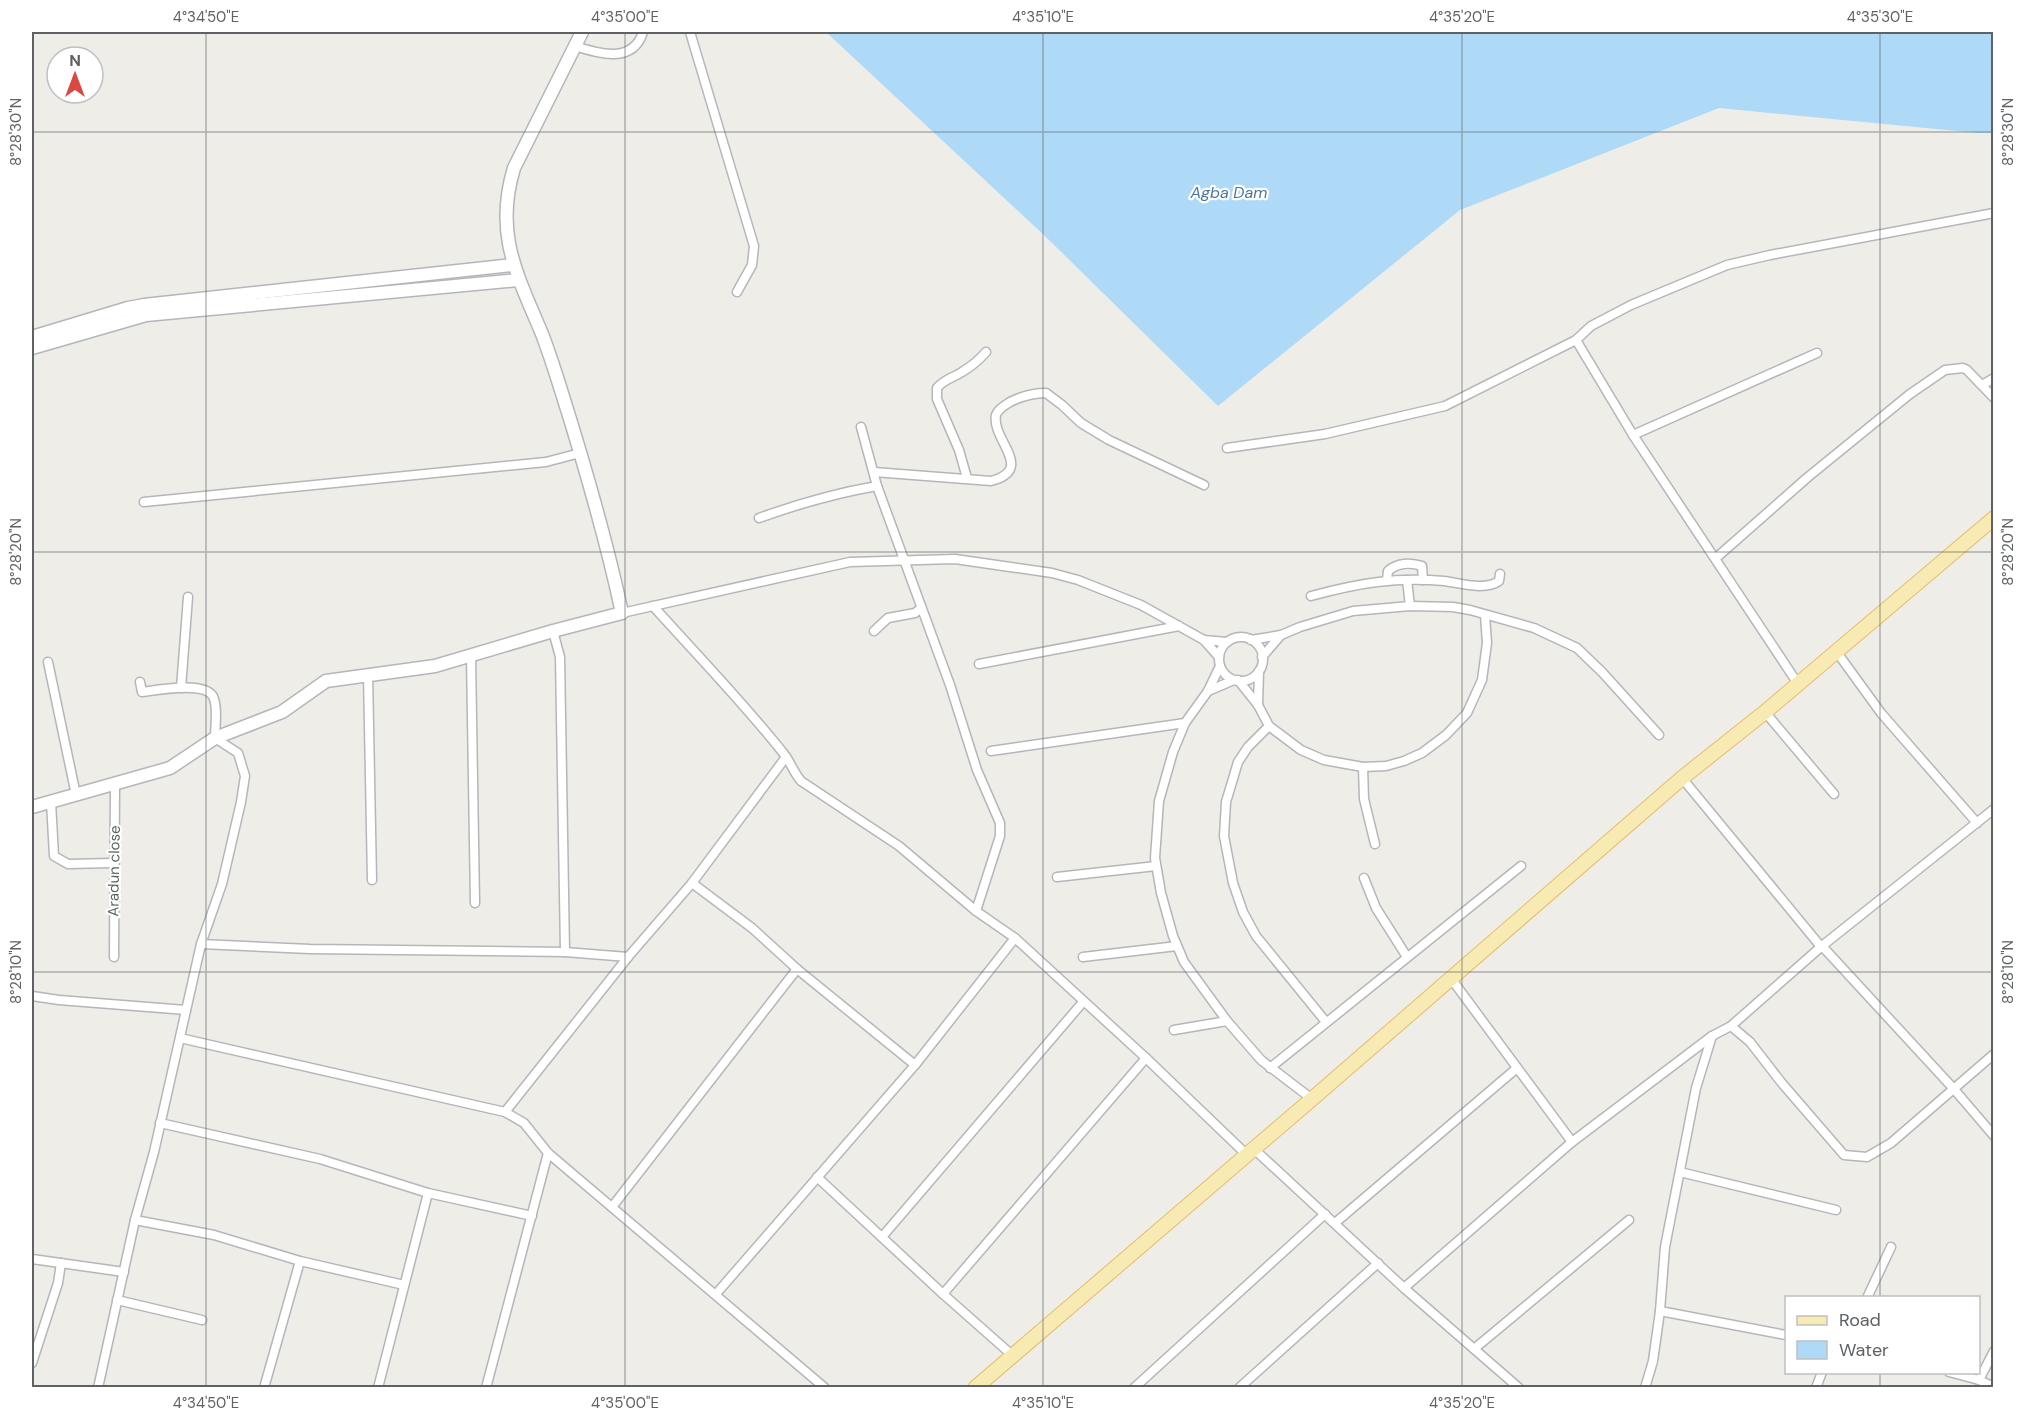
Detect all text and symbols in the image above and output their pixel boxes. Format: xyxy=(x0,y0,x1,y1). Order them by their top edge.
text: 4°34'50"E xyxy=(173,7,239,27)
text: 4°35'00"E xyxy=(591,7,659,27)
text: 4°35'10"E xyxy=(1012,7,1074,27)
text: 4°35'20"E xyxy=(1429,7,1495,27)
text: 4°35'30"E xyxy=(1847,7,1913,27)
north arrow xyxy=(45,45,105,105)
text: N xyxy=(69,50,81,71)
text: 8°28'30"N xyxy=(6,98,26,166)
text: 8°28'30"N xyxy=(1998,98,2018,166)
water label: Agba Dam xyxy=(1190,182,1267,203)
text: 8°28'20"N xyxy=(6,518,26,586)
text: 8°28'20"N xyxy=(1998,518,2018,586)
street label: Aradun close xyxy=(103,825,125,917)
text: 8°28'10"N xyxy=(6,940,26,1004)
text: 8°28'10"N xyxy=(1998,940,2018,1004)
legend xyxy=(1785,1296,1980,1374)
text: Road xyxy=(1839,1308,1881,1332)
text: Water xyxy=(1839,1338,1889,1362)
text: 4°34'50"E xyxy=(173,1393,239,1413)
text: 4°35'00"E xyxy=(591,1393,659,1413)
text: 4°35'10"E xyxy=(1012,1393,1074,1413)
text: 4°35'20"E xyxy=(1429,1393,1495,1413)

